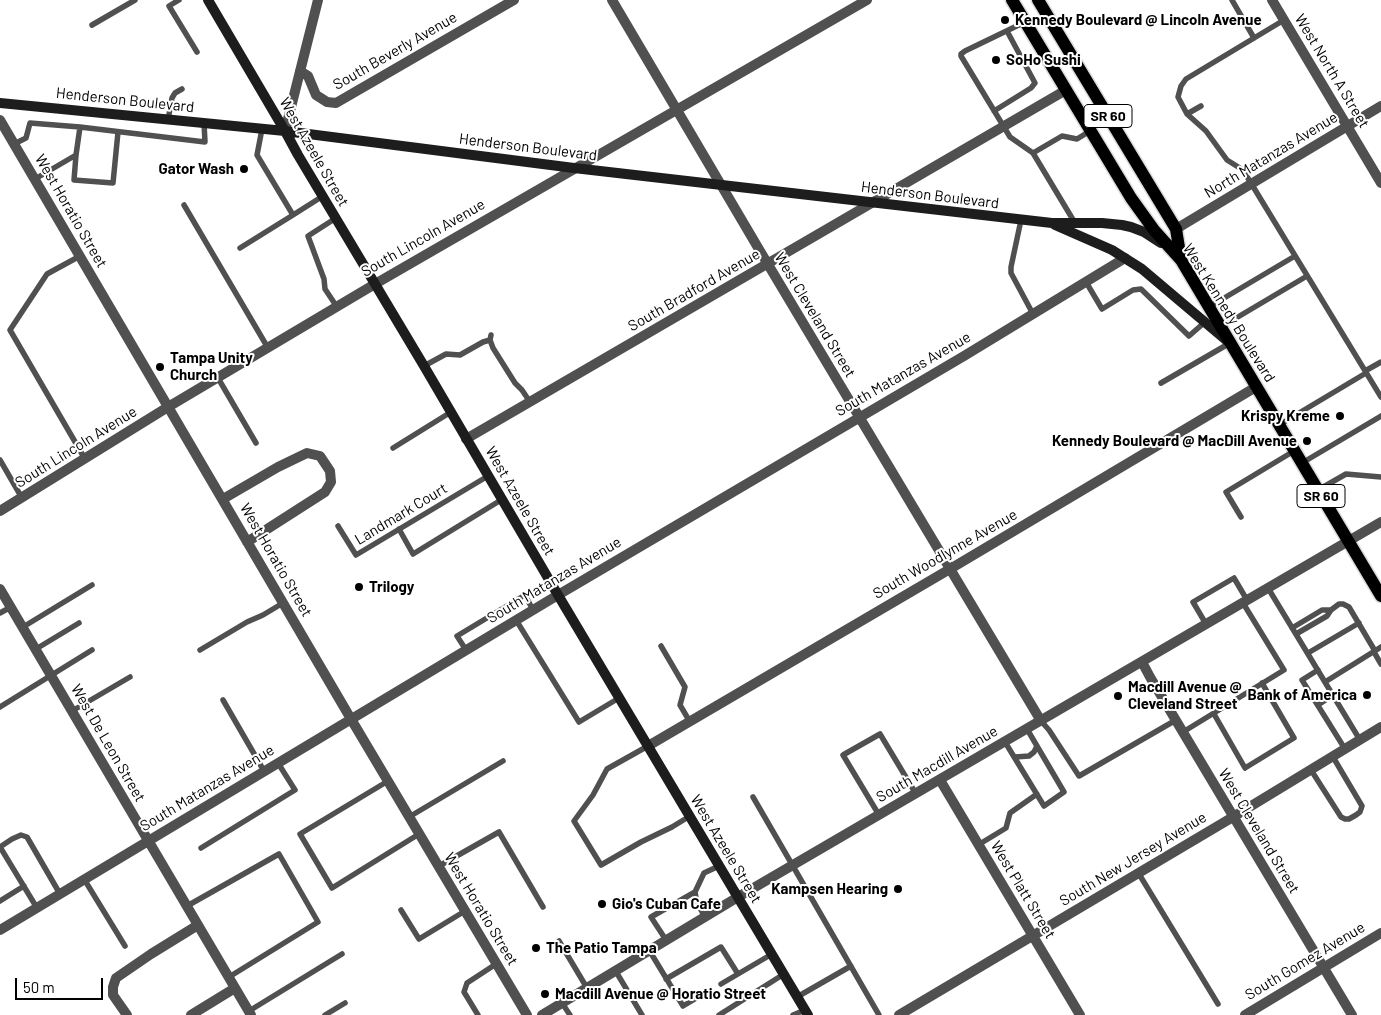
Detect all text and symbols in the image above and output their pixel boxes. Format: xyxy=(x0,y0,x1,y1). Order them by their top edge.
street label: South Beverly Avenue xyxy=(330,8,460,94)
place label: Kennedy Boulevard @ Lincoln Avenue xyxy=(1015,11,1262,29)
street label: West North A Street xyxy=(1291,11,1373,131)
marker: Kennedy Boulevard @ Lincoln Avenue xyxy=(999,14,1011,26)
place label: SoHo Sushi xyxy=(1006,51,1081,69)
marker: SoHo Sushi xyxy=(990,54,1002,66)
street label: Henderson Boulevard xyxy=(55,84,195,116)
street label: West Azeele Street xyxy=(275,94,353,210)
road number: SR 60 xyxy=(1084,104,1132,128)
street label: North Matanzas Avenue xyxy=(1201,108,1341,202)
street label: Henderson Boulevard xyxy=(458,130,598,164)
street label: West Horatio Street xyxy=(31,151,111,271)
place label: Gator Wash xyxy=(159,160,234,178)
marker: Gator Wash xyxy=(238,163,250,175)
street label: Henderson Boulevard xyxy=(860,178,1000,212)
street label: South Lincoln Avenue xyxy=(358,195,488,281)
street label: West Kennedy Boulevard xyxy=(1179,240,1279,386)
street label: South Bradford Avenue xyxy=(625,245,763,335)
street label: West Cleveland Street xyxy=(771,249,859,381)
street label: South Matanzas Avenue xyxy=(832,328,974,420)
place label: Tampa Unity Church xyxy=(170,349,253,384)
marker: Tampa Unity Church xyxy=(154,361,166,373)
street label: South Lincoln Avenue xyxy=(12,402,140,492)
place label: Krispy Kreme xyxy=(1241,407,1330,425)
marker: Krispy Kreme xyxy=(1334,410,1346,422)
place label: Kennedy Boulevard @ MacDill Avenue xyxy=(1052,432,1297,450)
marker: Kennedy Boulevard @ MacDill Avenue xyxy=(1301,435,1313,447)
street label: West Azeele Street xyxy=(481,443,559,559)
street label: Landmark Court xyxy=(351,479,451,549)
road number: SR 60 xyxy=(1297,484,1345,508)
street label: West Horatio Street xyxy=(236,500,316,620)
street label: South Woodlynne Avenue xyxy=(870,505,1020,603)
street label: South Matanzas Avenue xyxy=(484,533,624,627)
place label: Trilogy xyxy=(369,578,414,596)
marker: Trilogy xyxy=(353,581,365,593)
place label: Macdill Avenue @ Cleveland Street xyxy=(1128,678,1242,713)
street label: West De Leon Street xyxy=(67,681,149,805)
place label: Bank of America xyxy=(1247,686,1357,704)
marker: Bank of America xyxy=(1361,689,1373,701)
marker: Macdill Avenue @ Cleveland Street xyxy=(1112,690,1124,702)
street label: South Macdill Avenue xyxy=(873,722,1001,806)
street label: South Matanzas Avenue xyxy=(137,741,277,835)
street label: West Cleveland Street xyxy=(1215,765,1303,897)
street label: West Azeele Street xyxy=(687,792,765,906)
street label: South New Jersey Avenue xyxy=(1056,808,1210,910)
street label: West Platt Street xyxy=(987,838,1059,942)
street label: West Horatio Street xyxy=(440,849,522,969)
place label: Kampsen Hearing xyxy=(771,880,888,898)
marker: Kampsen Hearing xyxy=(892,883,904,895)
place label: Gio's Cuban Cafe xyxy=(612,895,721,913)
marker: Gio's Cuban Cafe xyxy=(596,898,608,910)
street label: South Gomez Avenue xyxy=(1242,918,1368,1004)
place label: The Patio Tampa xyxy=(546,939,657,957)
marker: The Patio Tampa xyxy=(530,942,542,954)
scale bar xyxy=(18,968,105,1000)
text: 50 m xyxy=(23,978,55,996)
place label: Macdill Avenue @ Horatio Street xyxy=(555,985,766,1003)
marker: Macdill Avenue @ Horatio Street xyxy=(539,988,551,1000)

